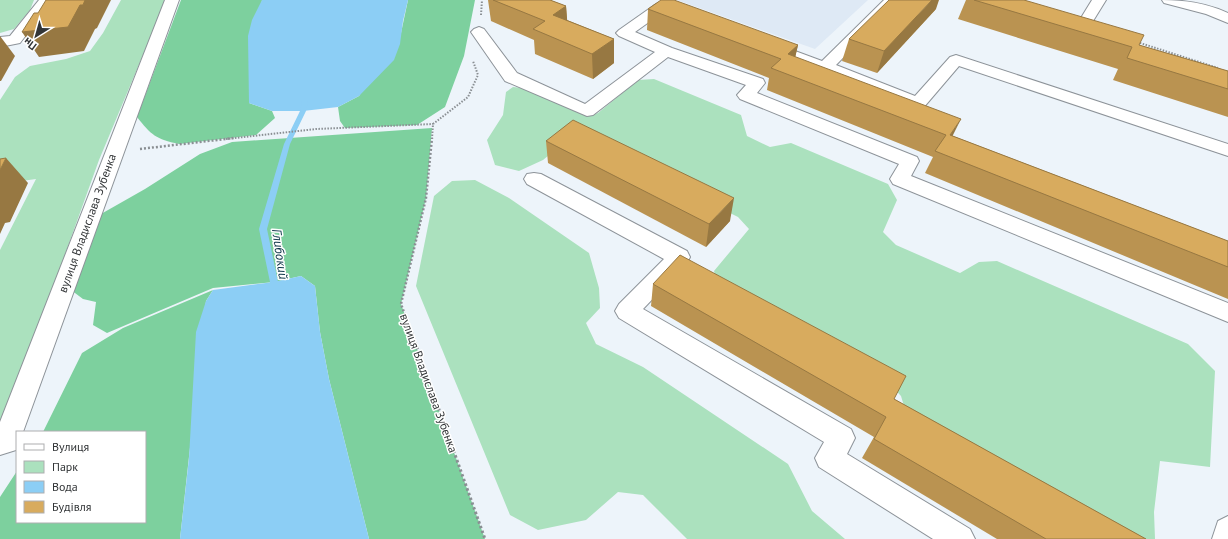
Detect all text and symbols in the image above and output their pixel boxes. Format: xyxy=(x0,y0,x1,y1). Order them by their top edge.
north arrow xyxy=(16,16,56,56)
text: Пн xyxy=(21,34,39,53)
street label: вулиця Владислава Зубенка xyxy=(55,151,119,295)
water label: Глибокий xyxy=(268,228,292,281)
street label: вулиця Владислава Зубенка xyxy=(397,311,461,455)
legend xyxy=(16,431,146,523)
text: Вулиця xyxy=(52,439,89,454)
text: Парк xyxy=(52,459,78,474)
text: Вода xyxy=(52,479,78,494)
text: Будівля xyxy=(52,499,91,514)

